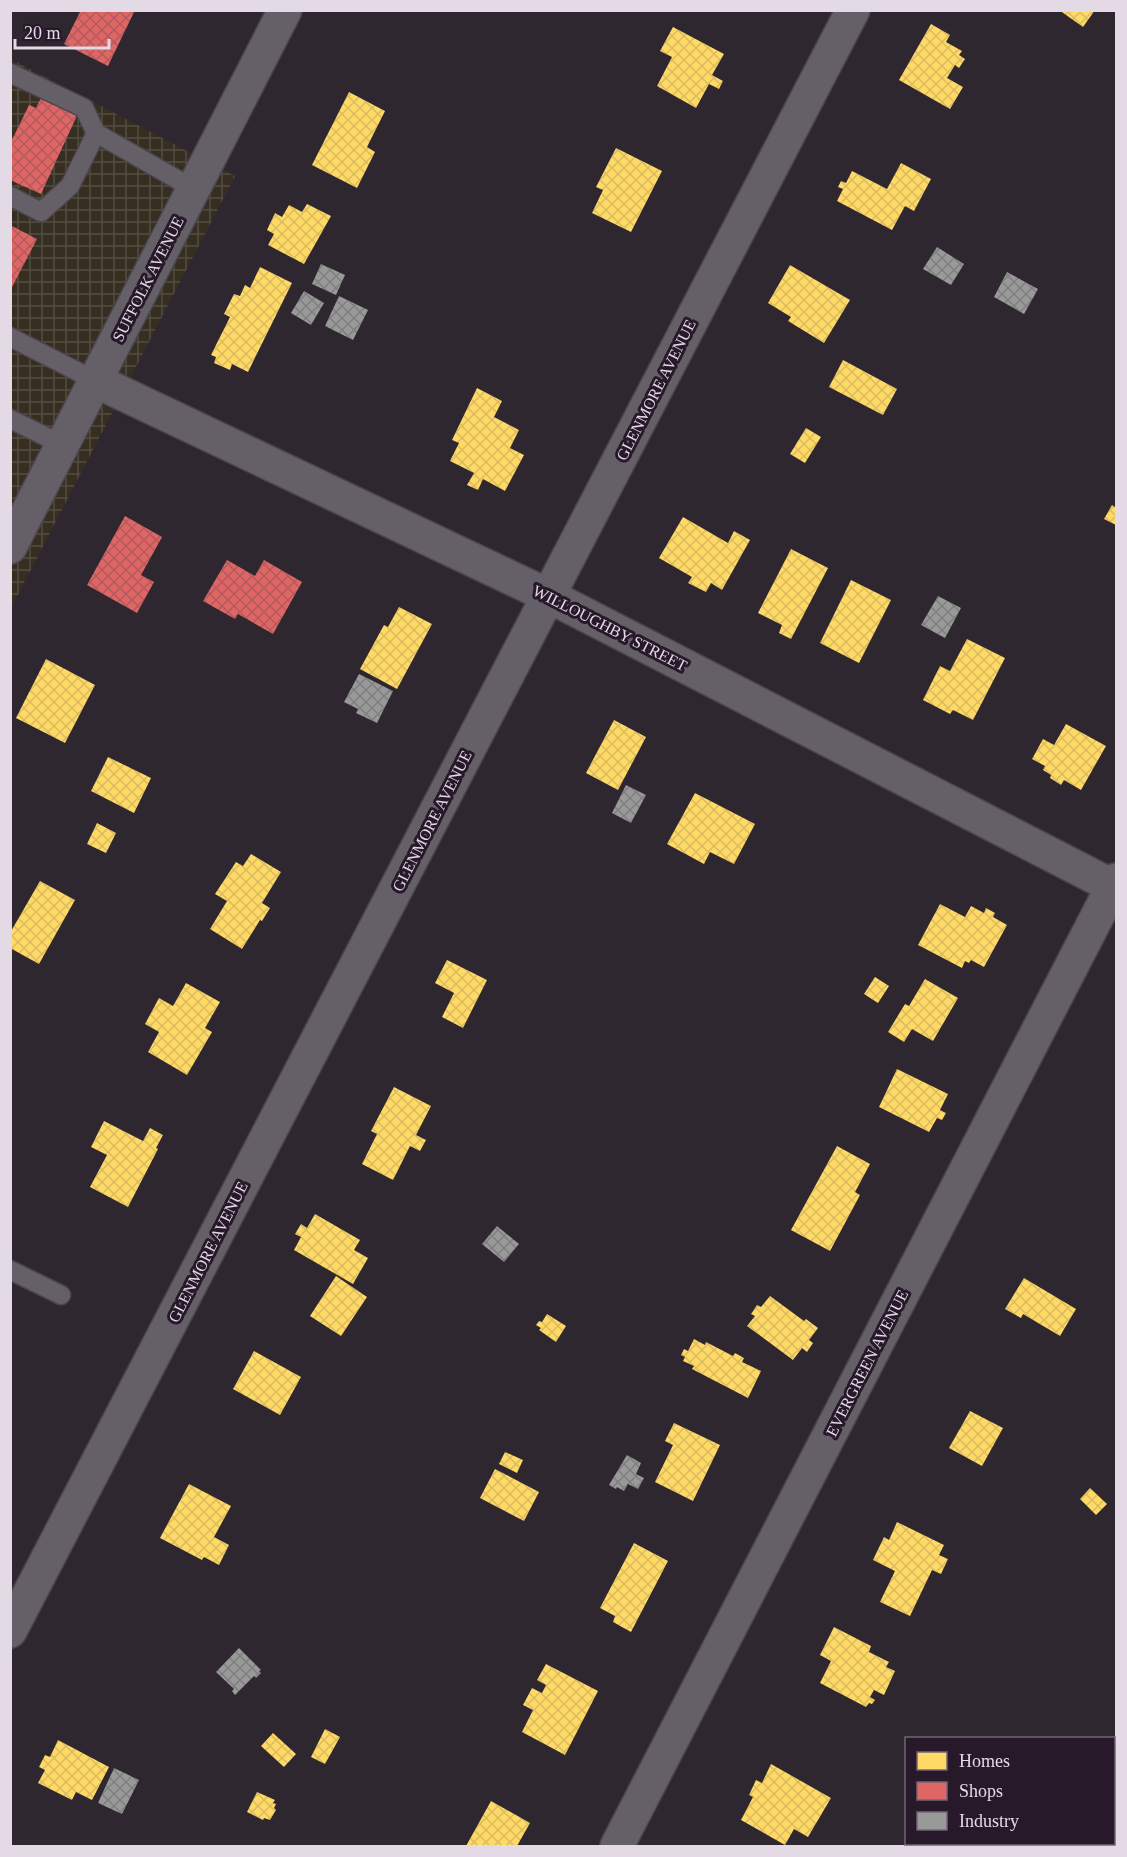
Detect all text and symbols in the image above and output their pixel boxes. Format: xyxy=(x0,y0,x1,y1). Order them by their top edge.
scale bar xyxy=(15,12,110,50)
text: 20 m xyxy=(24,23,61,43)
street label: SUFFOLK AVENUE xyxy=(109,214,187,344)
street label: GLENMORE AVENUE xyxy=(613,317,699,463)
street label: WILLOUGHBY STREET xyxy=(530,582,690,674)
street label: GLENMORE AVENUE xyxy=(389,748,475,894)
street label: GLENMORE AVENUE xyxy=(165,1179,251,1325)
street label: EVERGREEN AVENUE xyxy=(823,1287,911,1439)
legend xyxy=(905,1737,1115,1845)
text: Homes xyxy=(959,1751,1010,1771)
text: Shops xyxy=(959,1781,1003,1801)
text: Industry xyxy=(959,1811,1019,1831)

